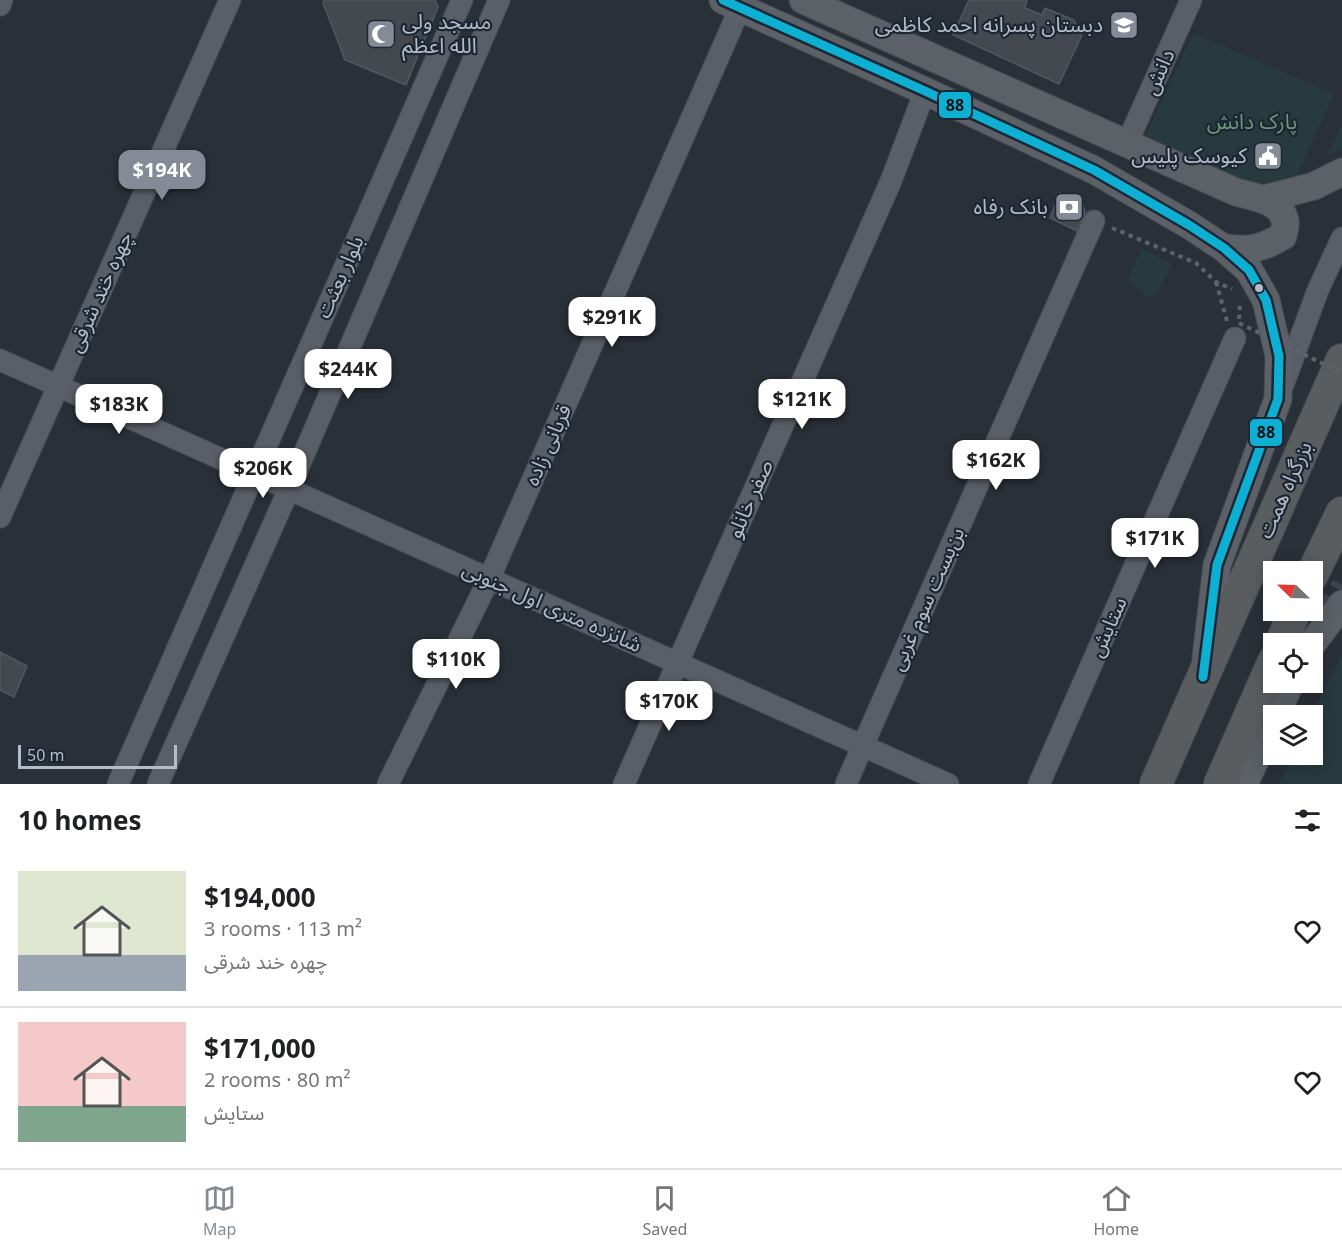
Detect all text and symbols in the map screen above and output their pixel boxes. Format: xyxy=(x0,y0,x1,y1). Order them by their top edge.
place label: مسجد ولی الله اعظم xyxy=(402,7,491,61)
school or university icon: دبستان پسرانه احمد کاظمی xyxy=(1108,9,1140,41)
place label: دبستان پسرانه احمد کاظمی xyxy=(875,10,1103,38)
mosque icon: مسجد ولی الله اعظم xyxy=(365,18,397,50)
street label: دانش xyxy=(1136,44,1181,99)
line badge: 88 xyxy=(938,91,972,119)
text: 88 xyxy=(946,94,964,116)
park label: پارک دانش xyxy=(1207,107,1297,135)
public building icon: کیوسک پلیس xyxy=(1252,140,1284,172)
place label: کیوسک پلیس xyxy=(1131,141,1247,169)
pin: $194K xyxy=(120,150,204,201)
text: $194K xyxy=(132,156,192,183)
bank icon: بانک رفاه xyxy=(1053,191,1085,223)
place label: بانک رفاه xyxy=(974,192,1048,220)
street label: چهره خند شرقی xyxy=(60,227,138,357)
street label: بلوار بعثت xyxy=(309,231,370,322)
unlabelled marker xyxy=(1253,282,1265,294)
pin: $291K xyxy=(570,297,654,348)
text: $291K xyxy=(582,303,642,330)
pin: $244K xyxy=(306,349,390,400)
text: $244K xyxy=(318,355,378,382)
pin: $121K xyxy=(760,379,844,430)
pin: $183K xyxy=(77,384,161,435)
text: $121K xyxy=(772,385,832,412)
text: $183K xyxy=(89,390,149,417)
street label: قربانی زاده xyxy=(517,400,577,490)
line badge: 88 xyxy=(1249,418,1283,447)
text: 88 xyxy=(1257,421,1275,443)
street label: بزرگراه همت xyxy=(1250,437,1318,543)
pin: $162K xyxy=(954,440,1038,491)
text: $162K xyxy=(966,446,1026,473)
pin: $206K xyxy=(221,448,305,499)
text: $206K xyxy=(233,454,293,481)
street label: صفر خانلو xyxy=(719,455,779,542)
pin: $171K xyxy=(1113,518,1197,569)
street label: بن‌بست سوم غربی xyxy=(882,522,973,676)
text: $171K xyxy=(1125,524,1185,551)
street label: شانزده متری اول جنوبی xyxy=(458,554,646,658)
north arrow xyxy=(1263,561,1323,621)
map controls xyxy=(1263,561,1323,765)
street label: ستایش xyxy=(1081,592,1133,661)
button: locate xyxy=(1263,633,1323,693)
pin: $110K xyxy=(414,639,498,690)
text: $110K xyxy=(426,645,486,672)
pin: $170K xyxy=(627,681,711,732)
text: $170K xyxy=(639,687,699,714)
button: layers xyxy=(1263,705,1323,765)
scale bar xyxy=(18,742,177,770)
text: 50 m xyxy=(27,744,64,766)
text: 10 homes xyxy=(18,802,142,838)
icon: filters xyxy=(1291,804,1324,837)
text: $194,000 xyxy=(204,879,316,915)
icon: home xyxy=(66,895,138,967)
text: 3 rooms · 113 m² xyxy=(204,915,362,942)
icon: heart xyxy=(1291,915,1324,948)
text: چهره خند شرقی xyxy=(204,948,327,975)
text: $171,000 xyxy=(204,1030,316,1066)
icon: home xyxy=(66,1046,138,1118)
text: 2 rooms · 80 m² xyxy=(204,1066,351,1093)
icon: heart xyxy=(1291,1066,1324,1099)
text: ستایش xyxy=(204,1099,264,1126)
tab: Map xyxy=(203,1182,236,1240)
tab: Saved xyxy=(643,1182,687,1240)
tab: Home xyxy=(1093,1182,1139,1240)

